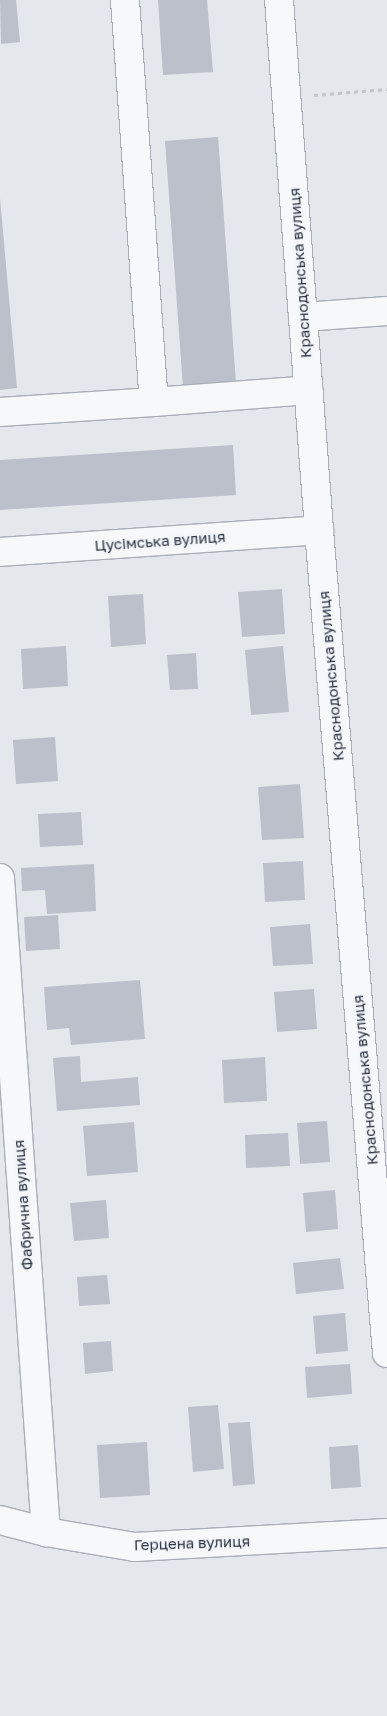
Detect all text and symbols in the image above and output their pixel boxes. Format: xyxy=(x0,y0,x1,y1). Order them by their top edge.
street label: Краснодонська вулиця xyxy=(285,187,315,359)
street label: Цусімська вулиця xyxy=(94,527,226,555)
street label: Краснодонська вулиця xyxy=(315,590,347,762)
street label: Краснодонська вулиця xyxy=(349,994,381,1166)
street label: Фабрична вулиця xyxy=(9,1139,37,1271)
street label: Герцена вулиця xyxy=(134,1532,250,1554)

